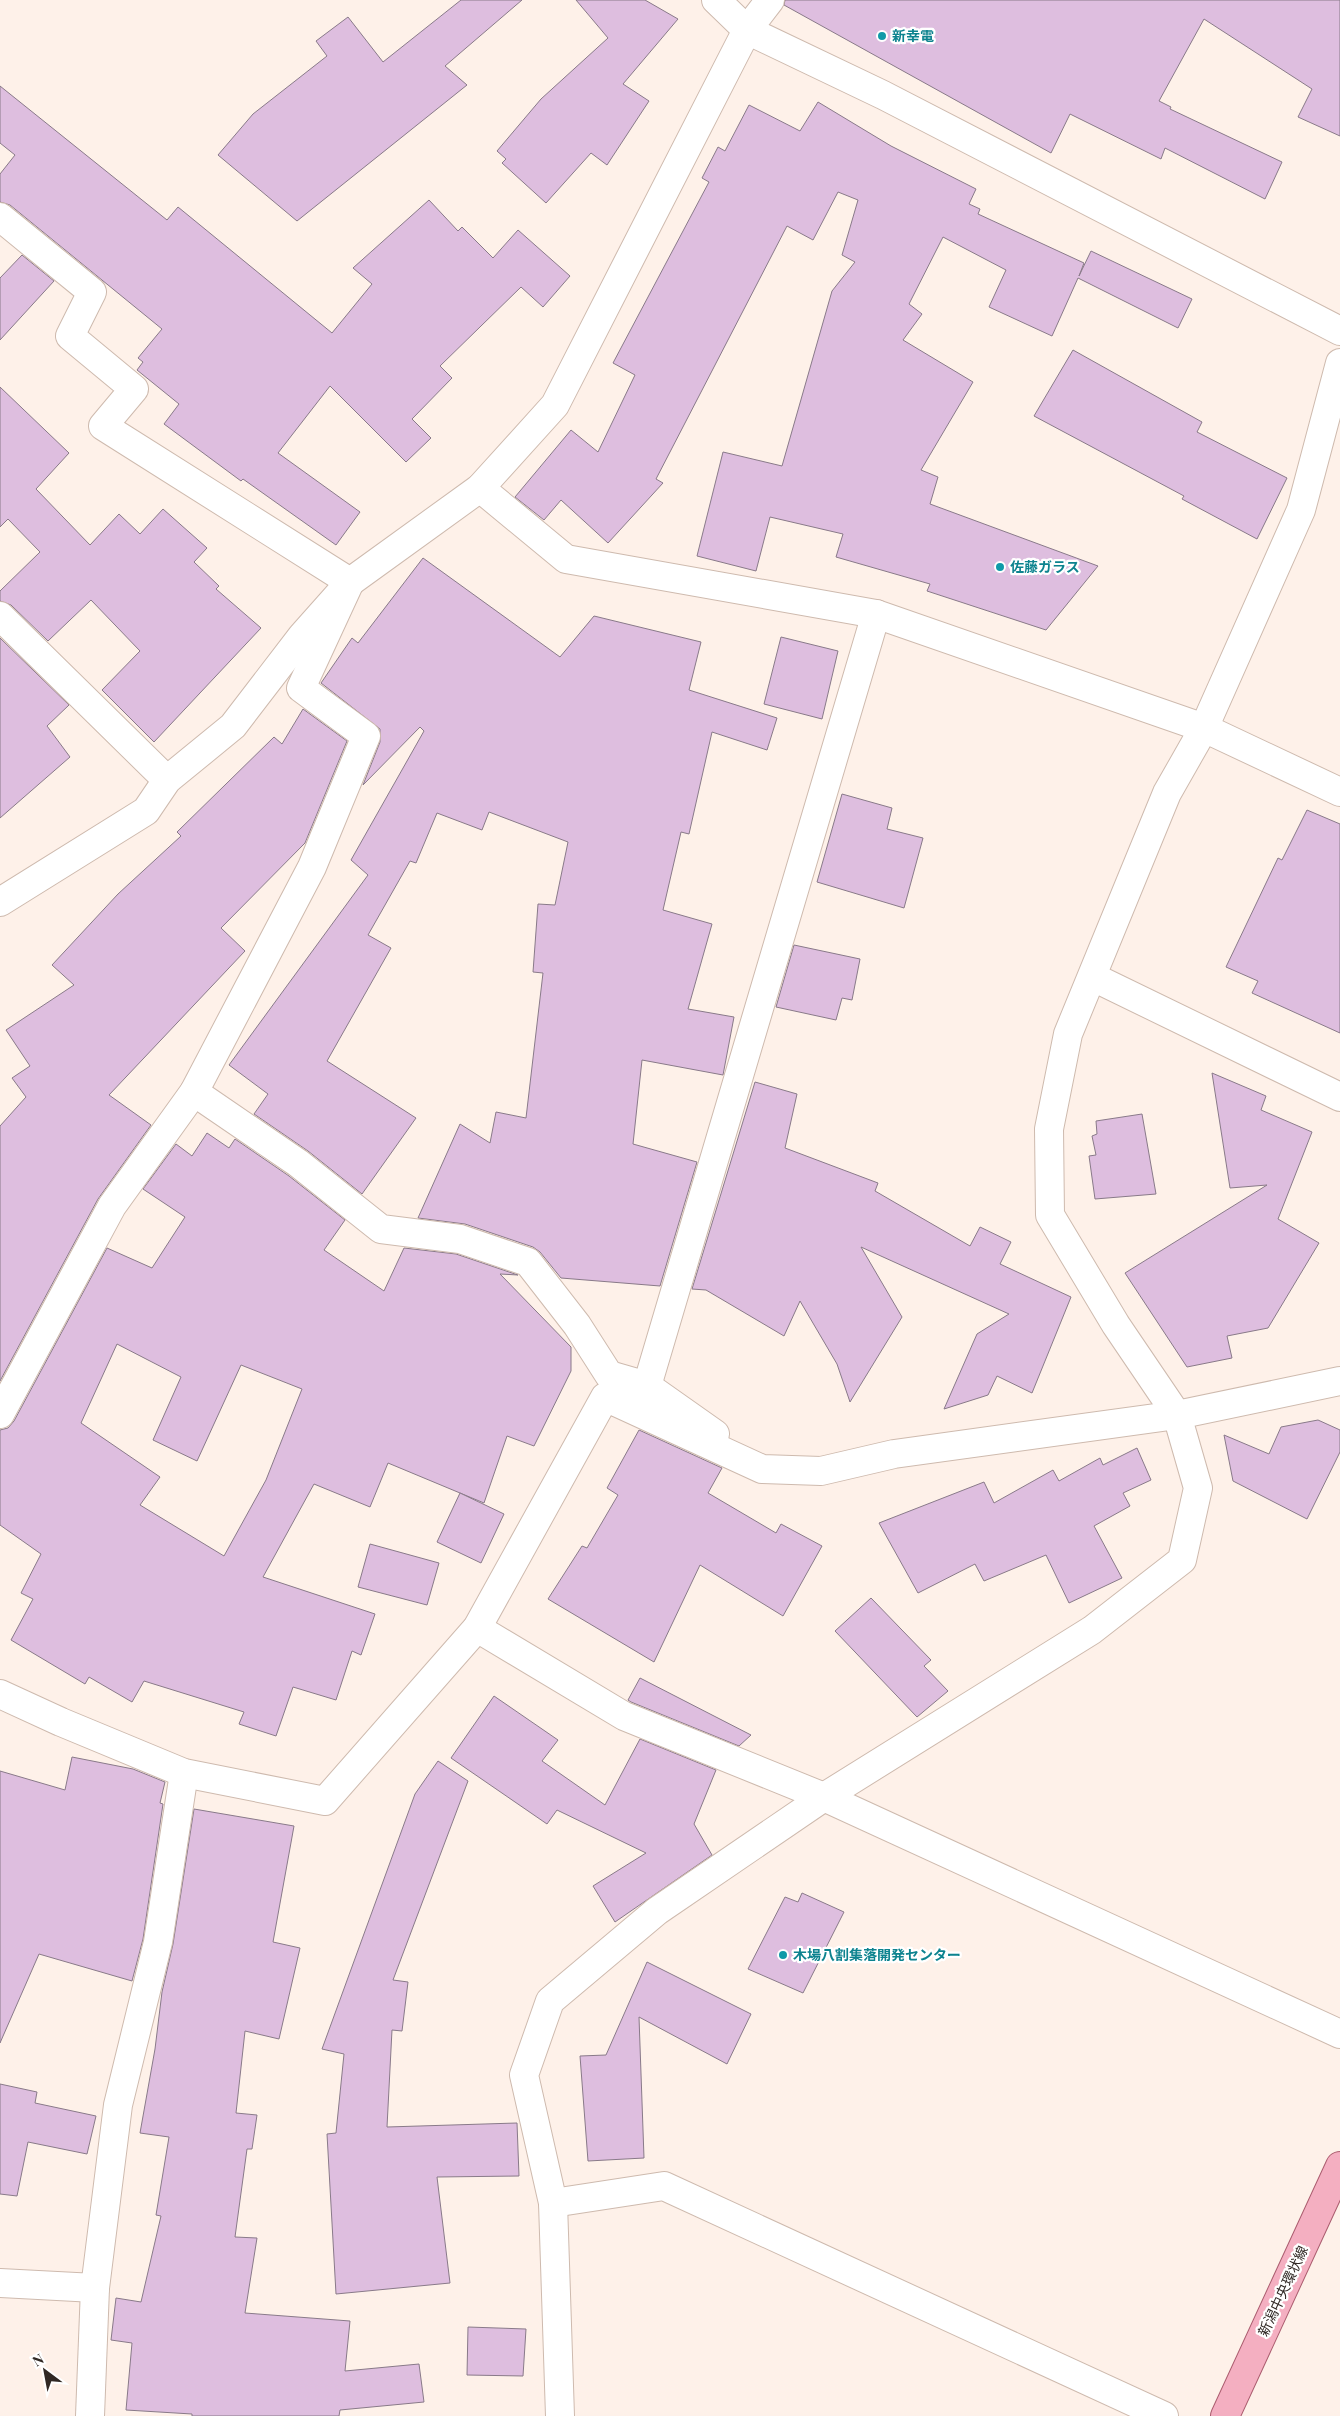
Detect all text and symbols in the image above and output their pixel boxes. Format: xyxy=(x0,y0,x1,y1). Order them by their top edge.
place label: 新幸電 xyxy=(892,26,934,45)
marker: 新幸電 xyxy=(876,30,888,42)
place label: 佐藤ガラス xyxy=(1010,557,1080,576)
marker: 佐藤ガラス xyxy=(994,561,1006,573)
place label: 木場八割集落開発センター xyxy=(793,1945,961,1964)
marker: 木場八割集落開発センター xyxy=(777,1949,789,1961)
street label: 新潟中央環状線 xyxy=(1253,2242,1312,2339)
north arrow xyxy=(20,2346,70,2396)
text: N xyxy=(29,2349,47,2370)

